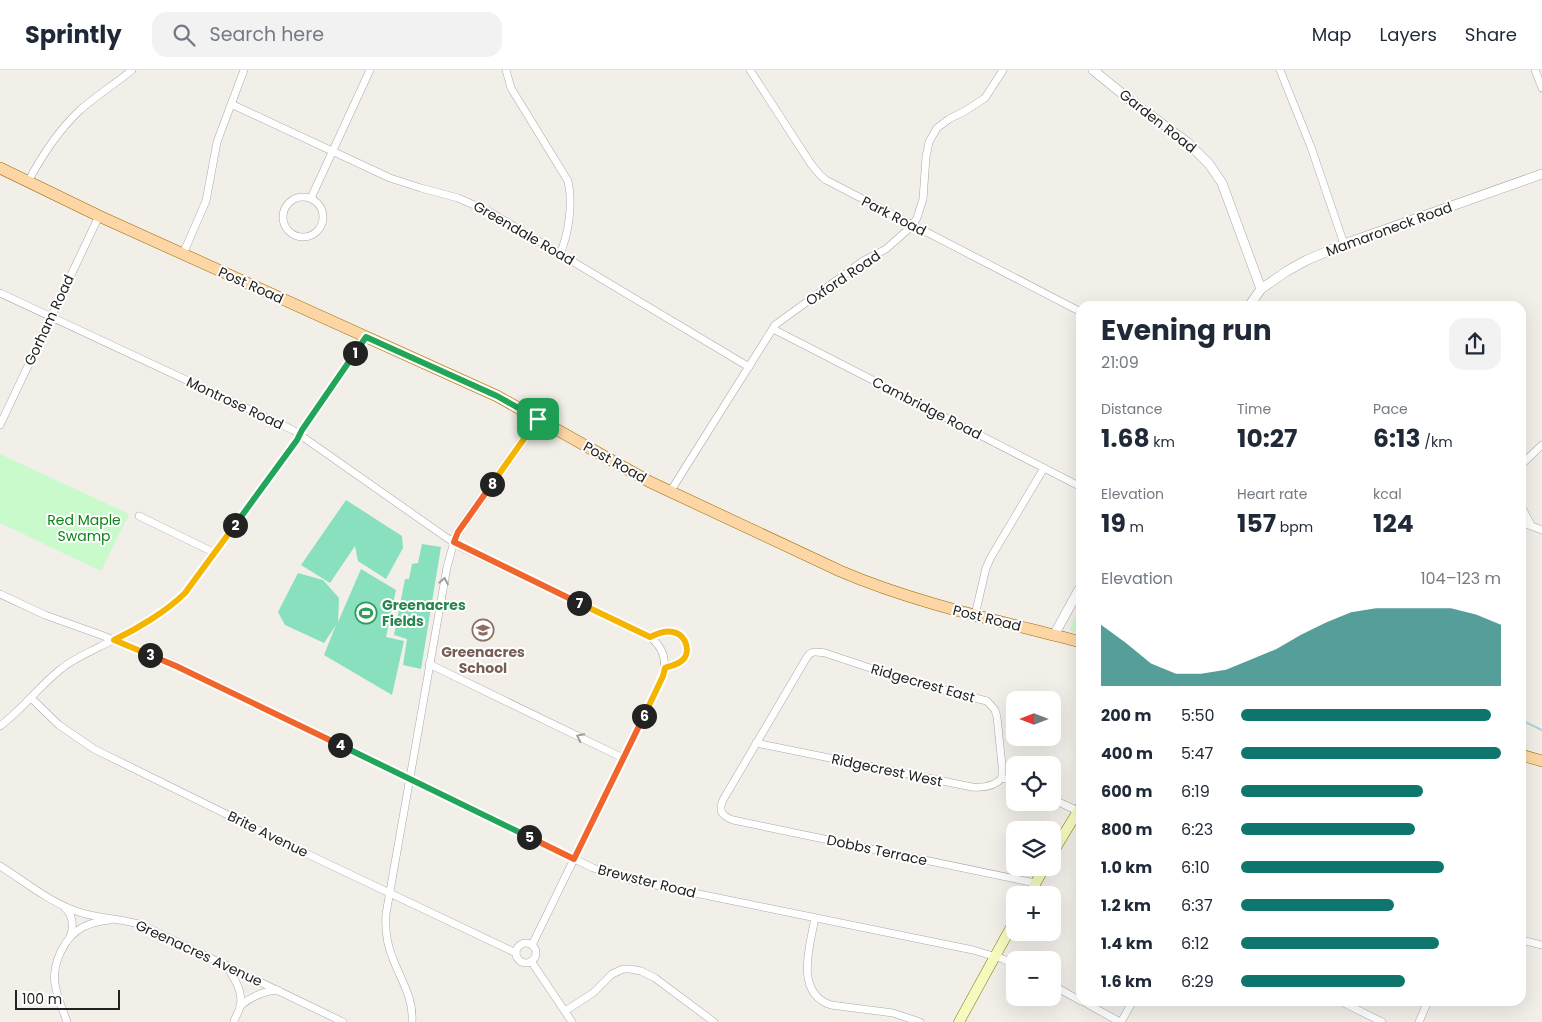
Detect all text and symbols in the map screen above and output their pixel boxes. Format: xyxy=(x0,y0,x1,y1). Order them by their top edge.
search box xyxy=(152,12,502,57)
text: Sprintly xyxy=(25,18,122,51)
icon: search xyxy=(170,21,198,49)
text: Search here xyxy=(210,21,324,48)
text: Map xyxy=(1312,22,1352,47)
text: Layers xyxy=(1380,22,1437,47)
text: Share xyxy=(1465,22,1517,47)
street label: Garden Road xyxy=(1115,85,1201,157)
street label: Park Road xyxy=(858,191,930,241)
street label: Greendale Road xyxy=(470,196,578,270)
street label: Mamaroneck Road xyxy=(1323,197,1455,261)
street label: Oxford Road xyxy=(802,246,884,310)
street label: Post Road xyxy=(215,262,287,308)
street label: Gorham Road xyxy=(19,271,79,369)
text: Evening run xyxy=(1101,311,1272,350)
button: share xyxy=(1449,318,1501,370)
pin: 1 xyxy=(342,340,368,366)
text: 1 xyxy=(353,343,358,363)
text: 21:09 xyxy=(1101,351,1139,374)
street label: Montrose Road xyxy=(183,372,287,434)
street label: Cambridge Road xyxy=(869,372,985,444)
pin xyxy=(517,398,559,440)
text: Distance xyxy=(1101,399,1162,419)
text: Time xyxy=(1237,399,1271,419)
text: Pace xyxy=(1373,399,1408,419)
icon: arrive xyxy=(524,405,552,433)
text: 1.68 xyxy=(1101,421,1150,456)
text: 10:27 xyxy=(1237,421,1297,456)
text: 6:13 xyxy=(1373,421,1421,456)
text: km xyxy=(1150,432,1175,452)
text: /km xyxy=(1421,432,1453,452)
street label: Post Road xyxy=(580,436,650,488)
pin: 8 xyxy=(480,472,504,496)
text: 8 xyxy=(488,474,497,494)
text: Elevation xyxy=(1101,484,1164,504)
text: Heart rate xyxy=(1237,484,1307,504)
text: kcal xyxy=(1373,484,1402,504)
text: 19 xyxy=(1101,506,1126,541)
text: 157 xyxy=(1237,506,1276,541)
text: 124 xyxy=(1373,506,1414,541)
park label: Red Maple Swamp xyxy=(47,510,121,546)
pin: 2 xyxy=(222,512,248,538)
text: 2 xyxy=(232,515,240,535)
text: m xyxy=(1126,517,1144,537)
text: bpm xyxy=(1276,517,1313,537)
text: Elevation xyxy=(1101,567,1173,590)
text: 104–123 m xyxy=(1420,567,1501,590)
one-way arrow xyxy=(439,577,449,586)
pin: 7 xyxy=(566,590,592,616)
text: 7 xyxy=(576,593,583,613)
place label: Greenacres Fields xyxy=(382,595,466,631)
street label: Post Road xyxy=(951,600,1023,636)
sports icon: Greenacres Fields xyxy=(354,601,378,625)
school or university icon: Greenacres School xyxy=(471,618,495,642)
pin: 3 xyxy=(138,642,162,668)
place label: Greenacres School xyxy=(441,642,525,678)
text: 3 xyxy=(146,645,155,665)
street label: Ridgecrest East xyxy=(869,659,977,707)
north arrow xyxy=(1006,691,1061,746)
map controls xyxy=(1006,691,1061,1006)
pin: 6 xyxy=(632,704,656,728)
text: 200 m xyxy=(1101,704,1151,727)
text: 5:50 xyxy=(1181,704,1215,727)
text: 6 xyxy=(640,706,649,726)
pin: 4 xyxy=(328,732,352,758)
one-way arrow xyxy=(576,733,585,743)
text: 4 xyxy=(336,735,345,755)
text: 400 m xyxy=(1101,742,1153,765)
text: 5:47 xyxy=(1181,742,1213,765)
street label: Ridgecrest West xyxy=(830,748,944,792)
button: locate xyxy=(1006,756,1061,811)
text: 600 m xyxy=(1101,780,1152,803)
text: 6:19 xyxy=(1181,780,1210,803)
street label: Brite Avenue xyxy=(224,806,312,862)
text: 800 m xyxy=(1101,818,1153,841)
text: 6:23 xyxy=(1181,818,1213,841)
button: layers xyxy=(1006,821,1061,876)
pin: 5 xyxy=(516,824,542,850)
text: 5 xyxy=(525,827,534,847)
street label: Dobbs Terrace xyxy=(825,830,929,870)
text: 1.0 km xyxy=(1101,856,1152,879)
text: 6:10 xyxy=(1181,856,1210,879)
street label: Brewster Road xyxy=(596,859,698,903)
button: + xyxy=(1006,886,1061,941)
text: 1.2 km xyxy=(1101,894,1151,917)
text: 6:37 xyxy=(1181,894,1213,917)
street label: Greenacres Avenue xyxy=(132,915,266,991)
text: 1.4 km xyxy=(1101,932,1153,955)
text: 6:12 xyxy=(1181,932,1209,955)
button: − xyxy=(1006,951,1061,1006)
text: 1.6 km xyxy=(1101,970,1152,993)
text: 6:29 xyxy=(1181,970,1214,993)
scale bar xyxy=(15,987,120,1010)
text: 100 m xyxy=(22,989,62,1009)

